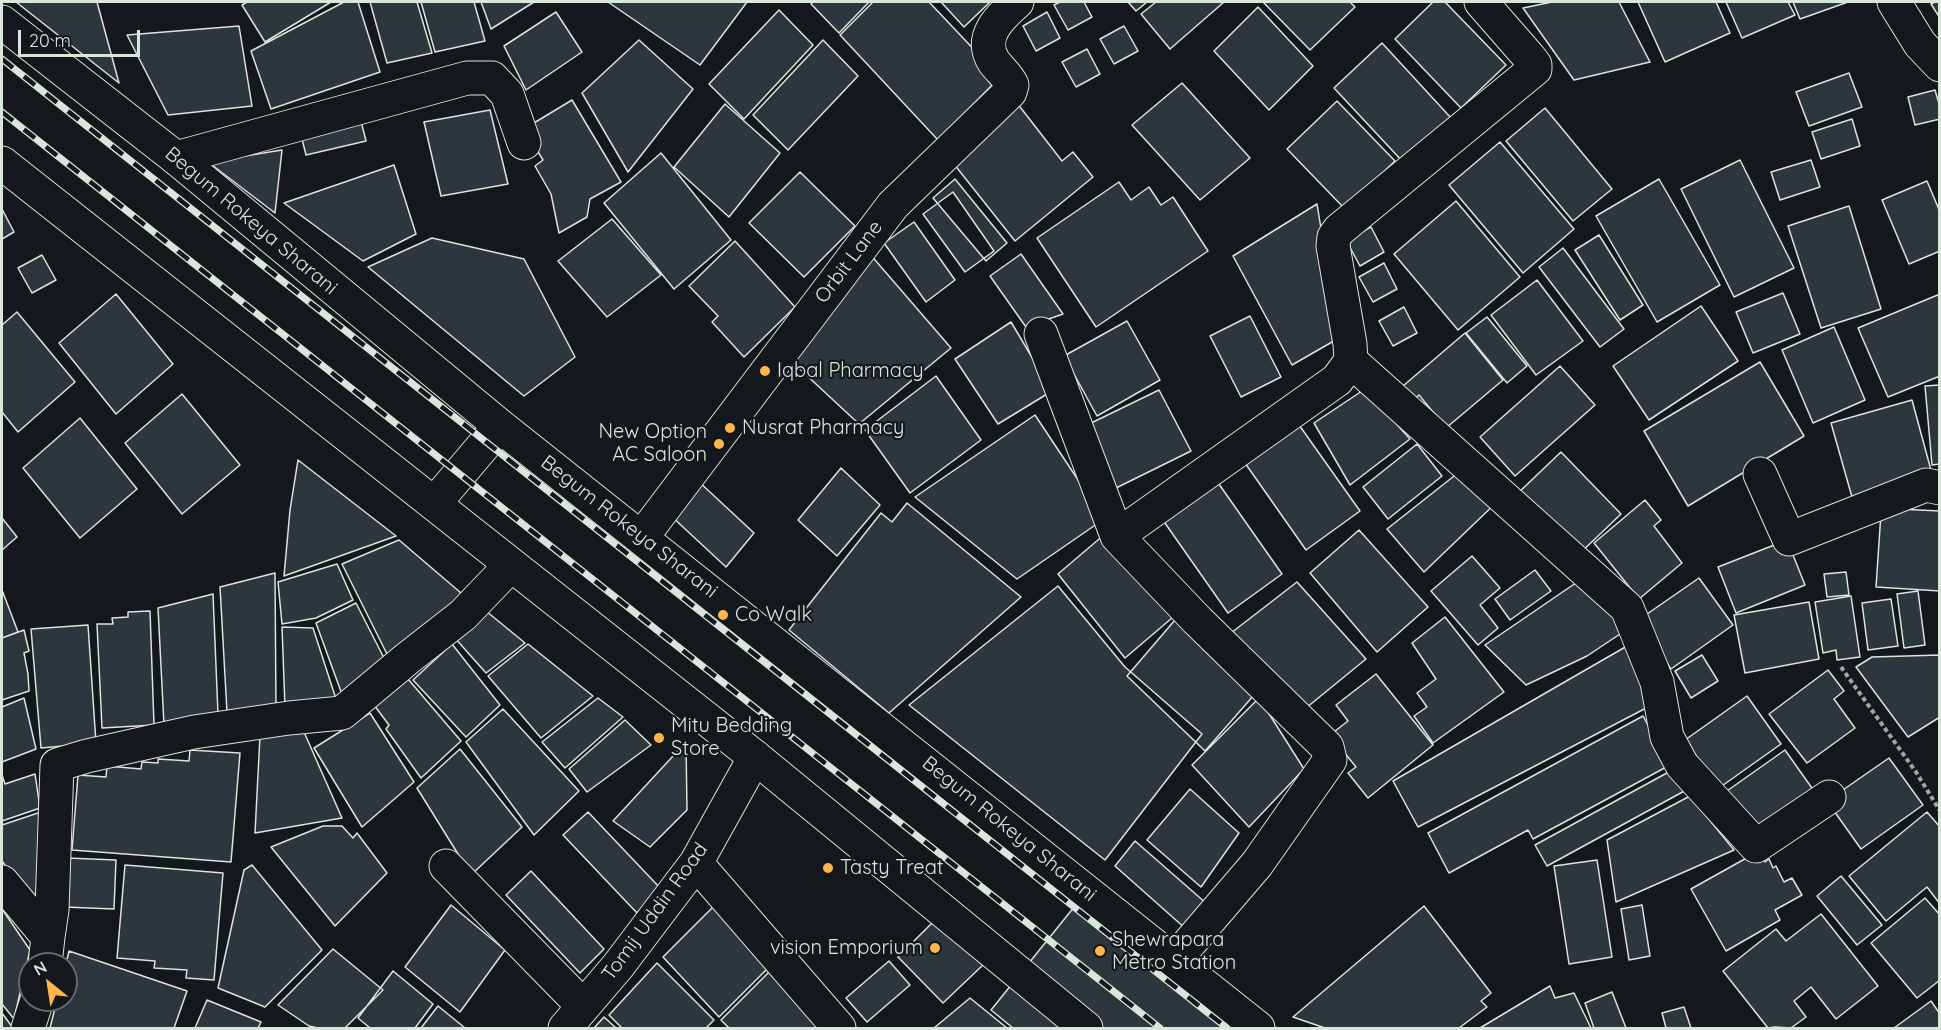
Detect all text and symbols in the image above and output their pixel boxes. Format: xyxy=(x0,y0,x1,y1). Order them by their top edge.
scale bar xyxy=(21,18,142,56)
text: 20 m xyxy=(29,29,71,52)
street label: Begum Rokeya Sharani xyxy=(160,142,342,300)
street label: Orbit Lane xyxy=(810,216,888,308)
place label: Iqbal Pharmacy xyxy=(777,359,924,383)
marker: Iqbal Pharmacy xyxy=(758,364,772,378)
place label: Nusrat Pharmacy xyxy=(742,416,904,440)
place label: New Option AC Saloon xyxy=(599,420,707,467)
marker: Nusrat Pharmacy xyxy=(723,421,737,435)
marker: New Option AC Saloon xyxy=(712,437,726,451)
street label: Begum Rokeya Sharani xyxy=(536,451,722,603)
place label: Co Walk xyxy=(735,603,812,627)
marker: Co Walk xyxy=(716,608,730,622)
place label: Mitu Bedding Store xyxy=(671,714,792,761)
marker: Mitu Bedding Store xyxy=(652,731,666,745)
street label: Begum Rokeya Sharani xyxy=(917,751,1101,907)
street label: Tomij Uddin Road xyxy=(597,838,713,986)
place label: Tasty Treat xyxy=(840,856,944,880)
marker: Tasty Treat xyxy=(821,861,835,875)
place label: Shewrapara Metro Station xyxy=(1112,928,1236,975)
place label: vision Emporium xyxy=(770,936,923,960)
marker: vision Emporium xyxy=(928,941,942,955)
marker: Shewrapara Metro Station xyxy=(1093,944,1107,958)
north arrow xyxy=(18,952,78,1012)
text: N xyxy=(30,957,50,980)

